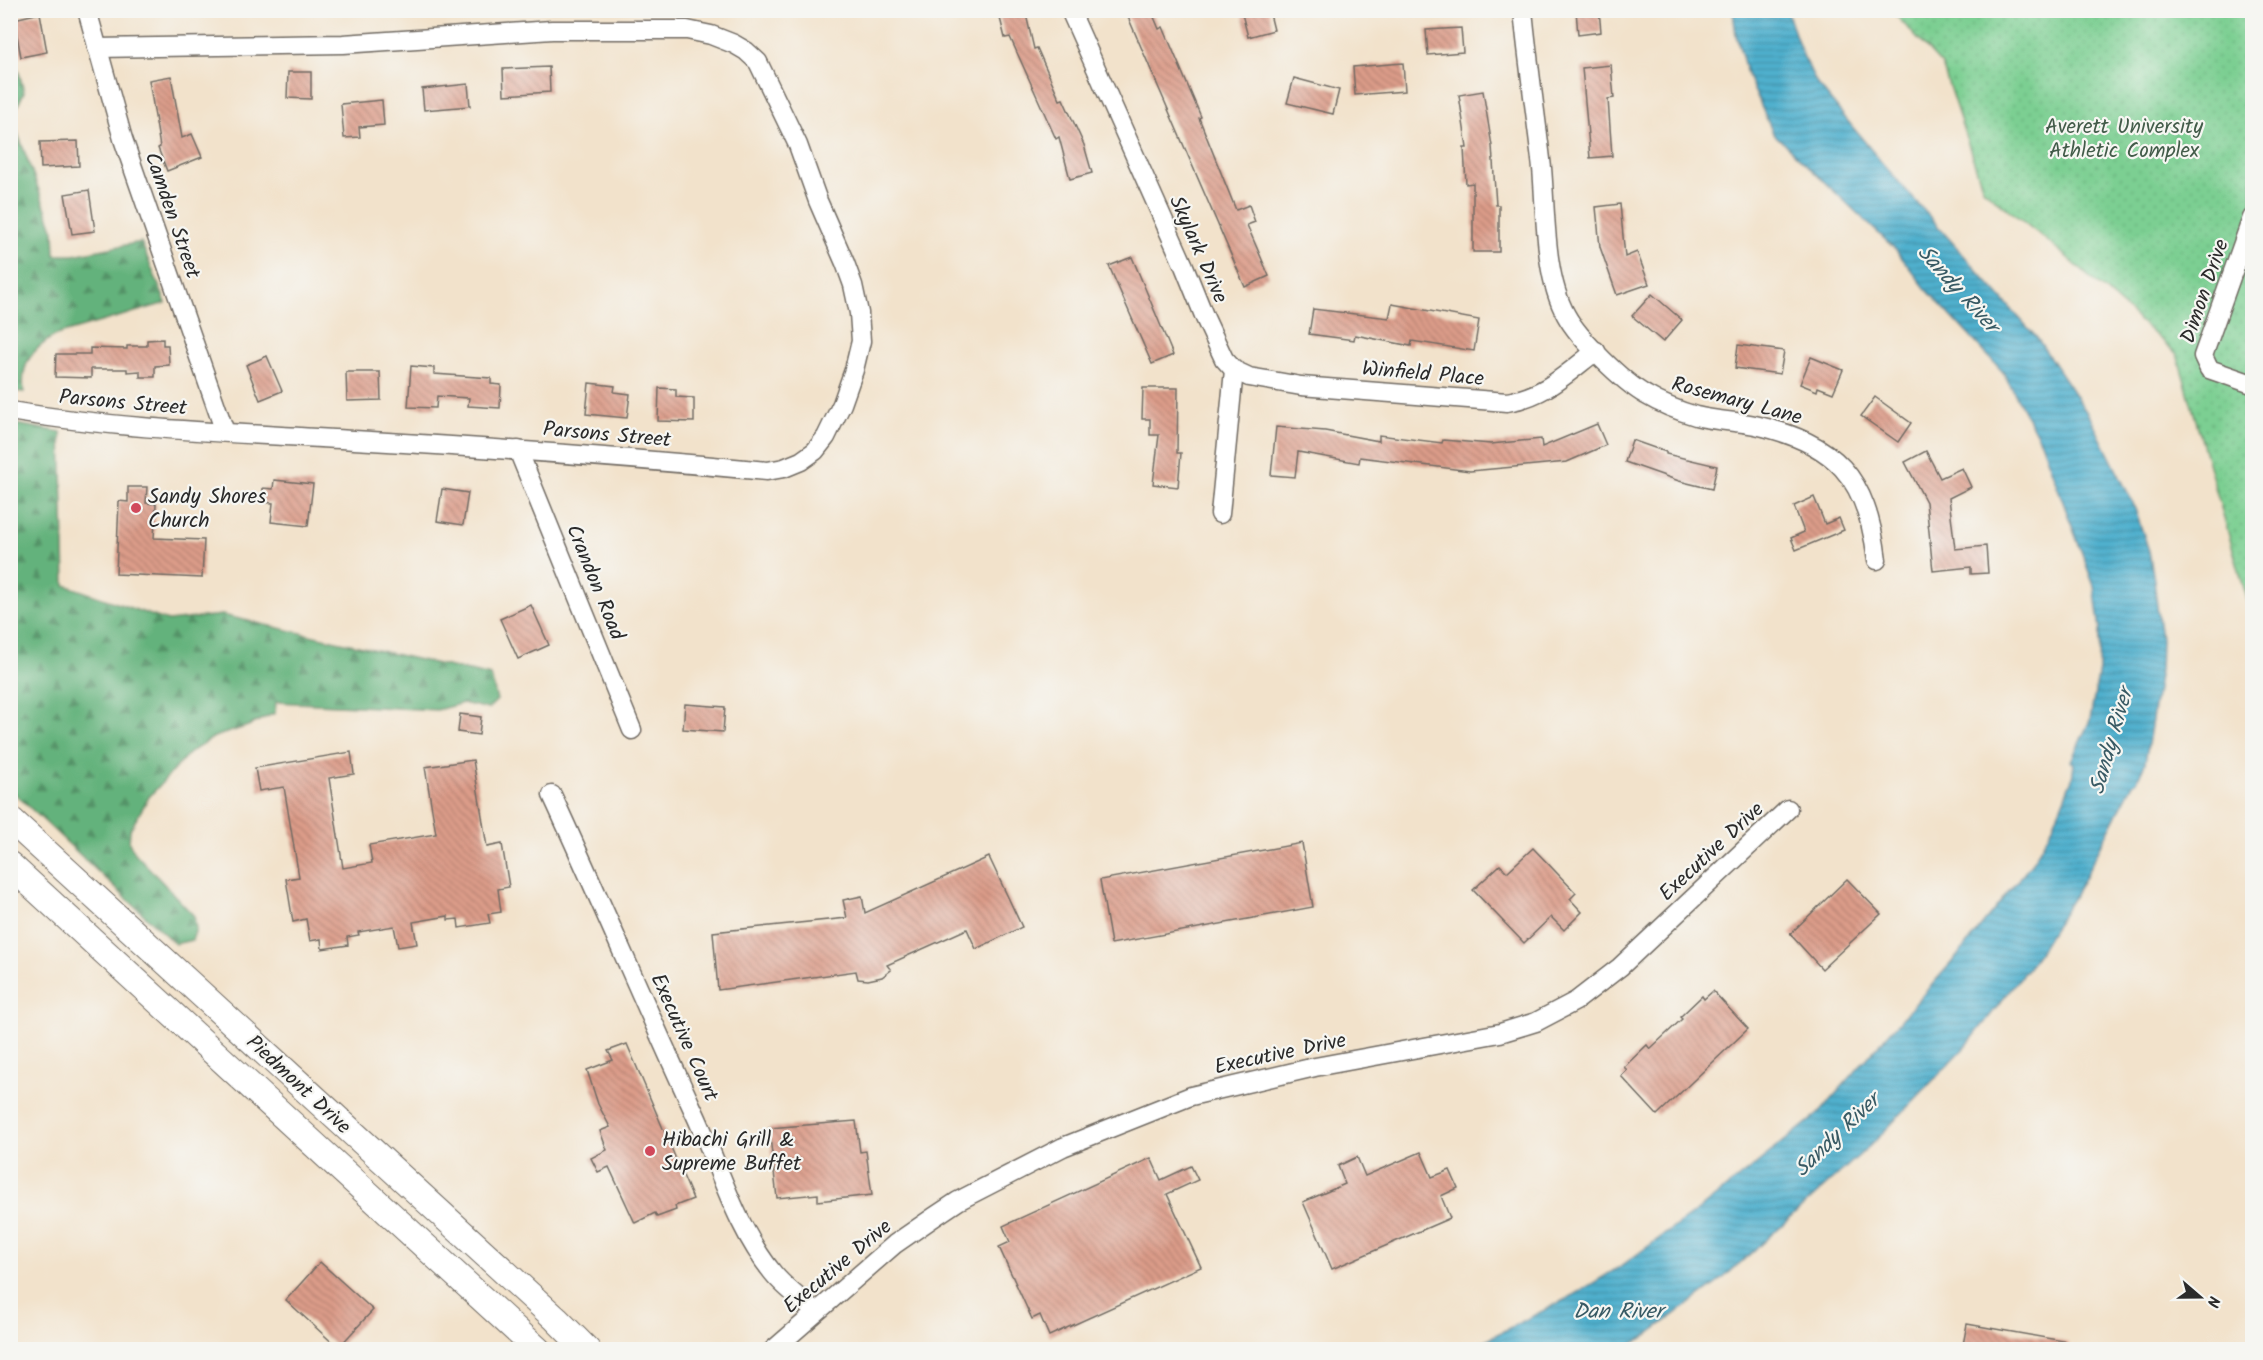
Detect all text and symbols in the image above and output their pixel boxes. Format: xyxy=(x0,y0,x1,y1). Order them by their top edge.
park label: Averett University Athletic Complex xyxy=(2045,111,2203,168)
street label: Camden Street xyxy=(135,148,209,284)
street label: Skylark Drive xyxy=(1159,190,1236,309)
street label: Dimon Drive xyxy=(2172,234,2239,348)
water label: Sandy River xyxy=(1908,238,2010,345)
street label: Winfield Place xyxy=(1360,353,1486,396)
street label: Rosemary Lane xyxy=(1668,368,1806,435)
street label: Parsons Street xyxy=(57,381,189,426)
street label: Parsons Street xyxy=(541,413,673,458)
place label: Sandy Shores Church xyxy=(148,481,266,538)
marker: Sandy Shores Church xyxy=(129,501,143,515)
street label: Crandon Road xyxy=(556,520,633,646)
water label: Sandy River xyxy=(2081,680,2145,799)
street label: Executive Drive xyxy=(1652,794,1773,910)
street label: Executive Court xyxy=(641,968,727,1108)
street label: Executive Drive xyxy=(1211,1024,1350,1085)
street label: Piedmont Drive xyxy=(238,1027,359,1143)
water label: Sandy River xyxy=(1787,1082,1892,1186)
place label: Hibachi Grill & Supreme Buffet xyxy=(662,1124,802,1181)
marker: Hibachi Grill & Supreme Buffet xyxy=(643,1144,657,1158)
street label: Executive Drive xyxy=(776,1211,900,1323)
north arrow xyxy=(2170,1267,2230,1327)
text: N xyxy=(2199,1293,2226,1311)
water label: Dan River xyxy=(1573,1295,1668,1330)

